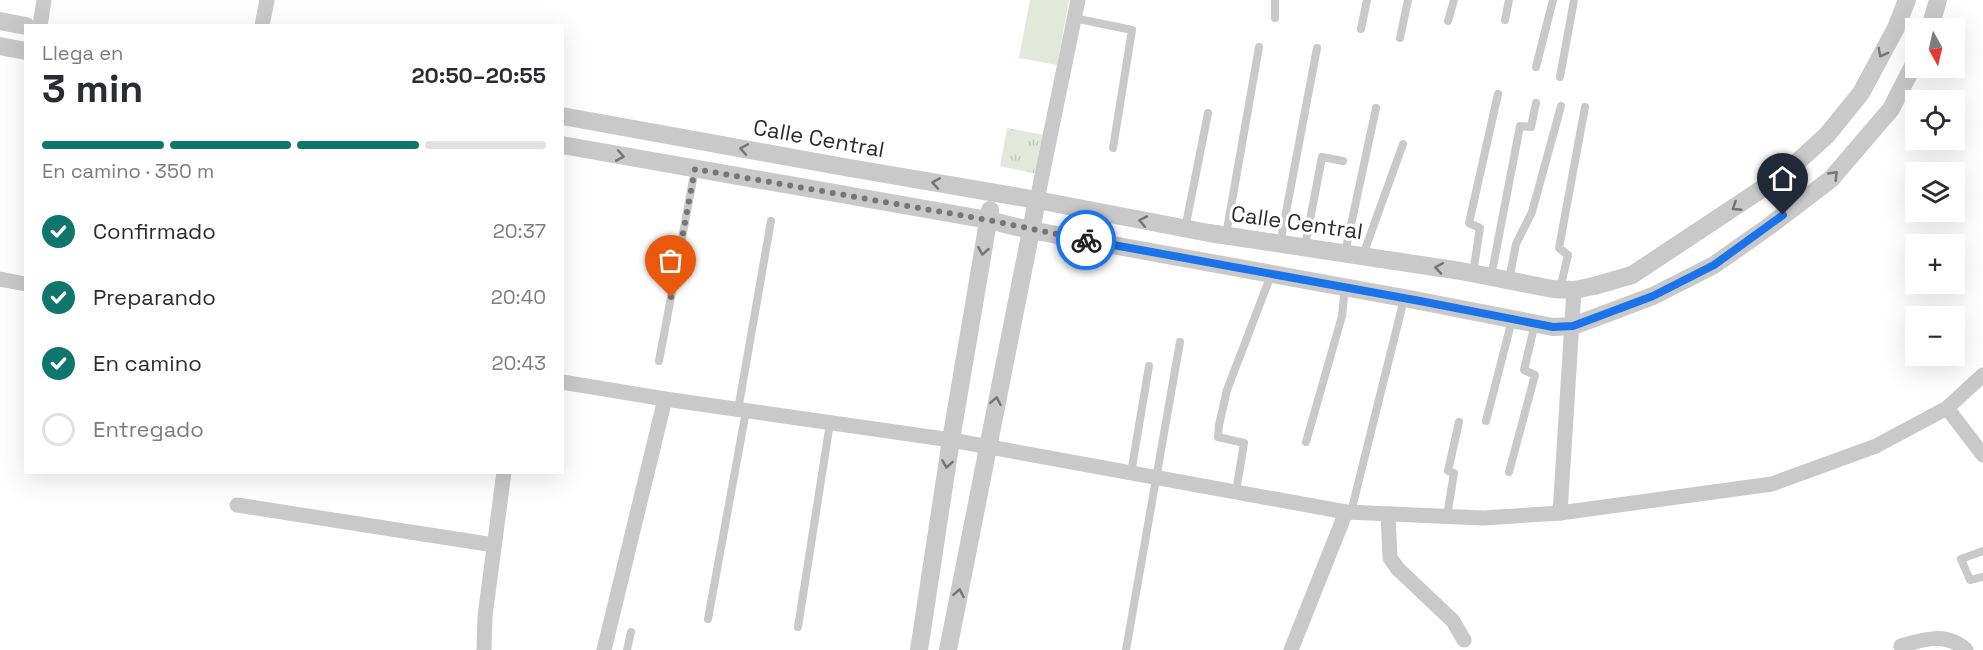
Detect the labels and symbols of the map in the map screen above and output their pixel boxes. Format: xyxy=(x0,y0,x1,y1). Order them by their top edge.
north arrow xyxy=(1905,18,1965,78)
one-way arrow xyxy=(1878,47,1889,57)
street label: Calle Central xyxy=(751,113,887,163)
one-way arrow xyxy=(739,143,749,156)
one-way arrow xyxy=(615,149,625,161)
pin xyxy=(1757,153,1808,215)
one-way arrow xyxy=(1826,171,1837,182)
one-way arrow xyxy=(931,178,941,190)
street label: Calle Central xyxy=(1229,199,1365,245)
one-way arrow xyxy=(1731,200,1742,211)
courier xyxy=(1056,210,1116,270)
one-way arrow xyxy=(1138,215,1148,228)
pin xyxy=(645,235,696,297)
one-way arrow xyxy=(977,246,990,256)
one-way arrow xyxy=(1434,262,1444,274)
one-way arrow xyxy=(989,396,1002,406)
one-way arrow xyxy=(942,459,954,469)
one-way arrow xyxy=(952,588,965,598)

